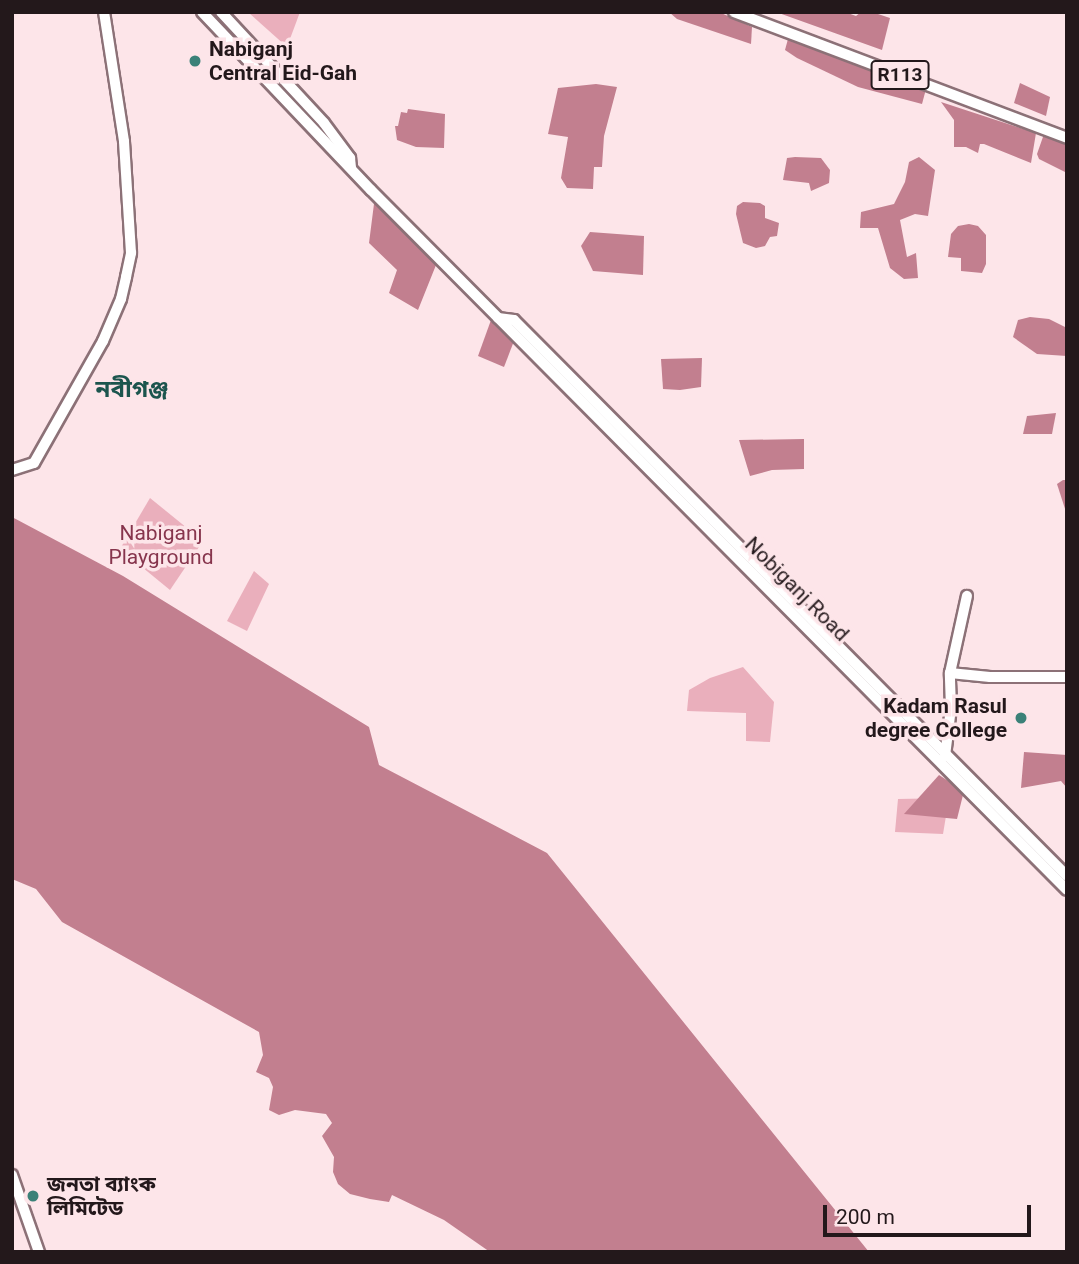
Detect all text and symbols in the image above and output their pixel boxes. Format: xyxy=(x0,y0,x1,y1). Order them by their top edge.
place label: Nabiganj Central Eid-Gah xyxy=(209,36,357,86)
marker: Nabiganj Central Eid-Gah xyxy=(187,53,203,69)
road number: R113 xyxy=(870,60,930,90)
district label: নবীগঞ্জ xyxy=(96,376,168,404)
park label: Nabiganj Playground xyxy=(108,520,214,570)
street label: Nobiganj Road xyxy=(740,532,854,646)
place label: Kadam Rasul degree College xyxy=(865,693,1007,743)
marker: Kadam Rasul degree College xyxy=(1013,710,1029,726)
place label: জনতা ব্যাংক লিমিটেড xyxy=(47,1171,156,1221)
marker: জনতা ব্যাংক লিমিটেড xyxy=(25,1188,41,1204)
scale bar xyxy=(827,1190,1035,1234)
text: 200 m xyxy=(836,1205,895,1229)

